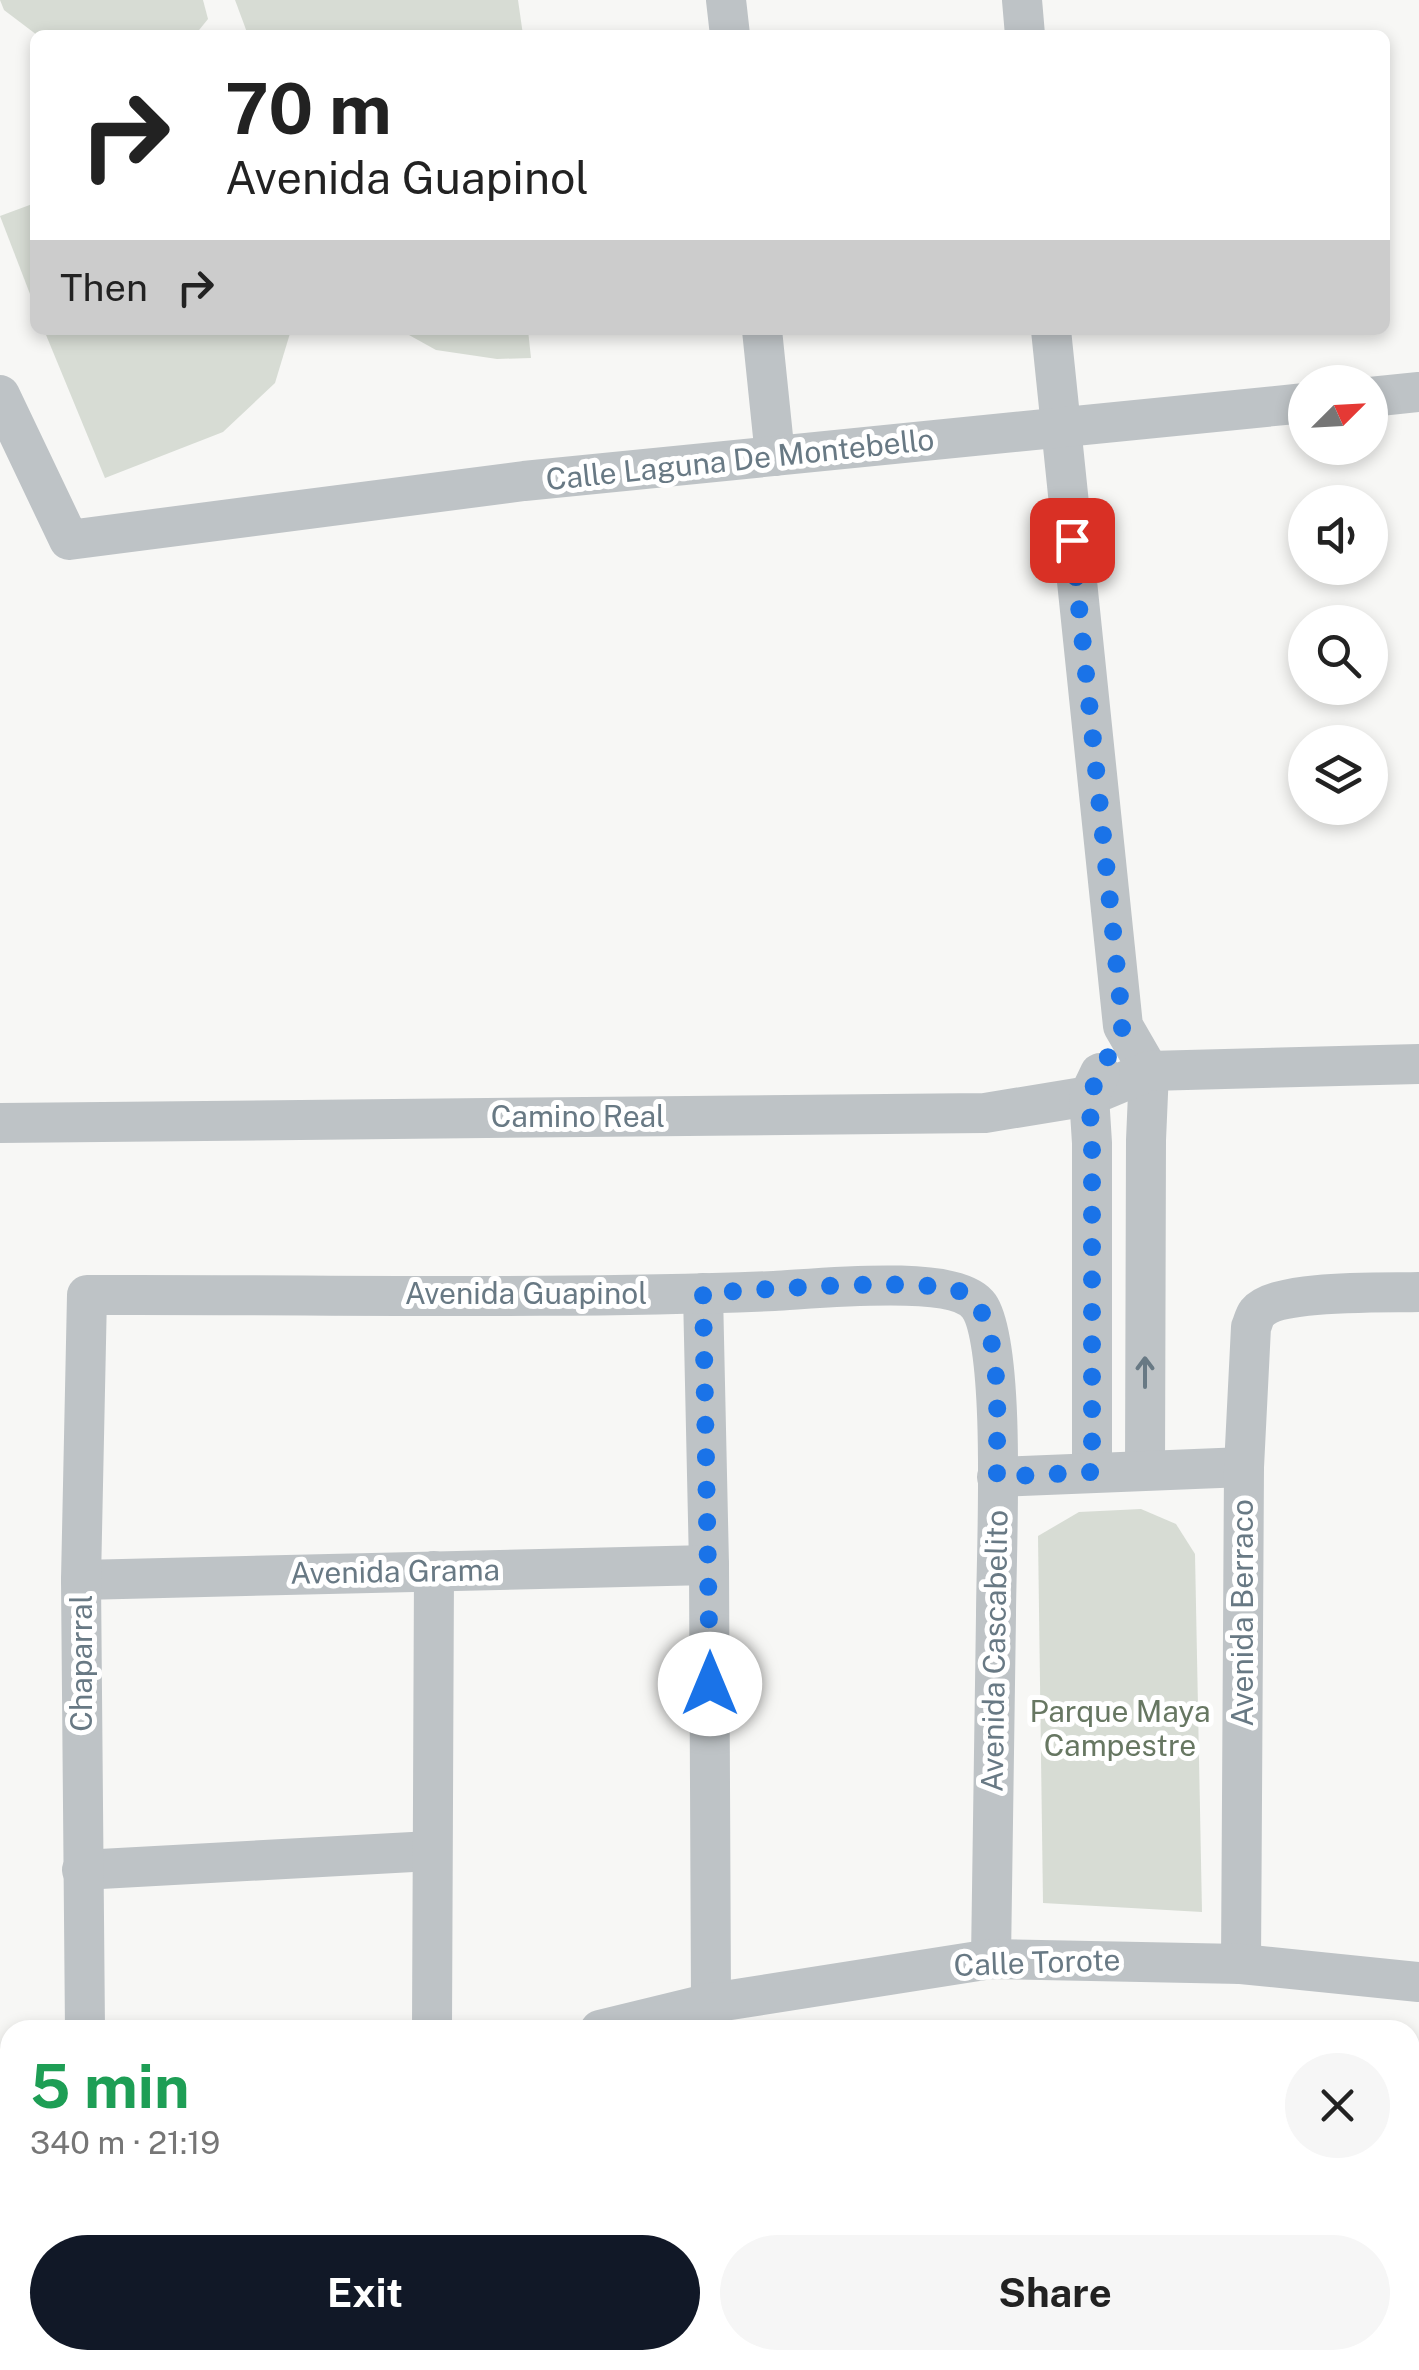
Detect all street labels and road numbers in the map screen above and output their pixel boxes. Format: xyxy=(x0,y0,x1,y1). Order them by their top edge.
street label: Calle Laguna De Montebello xyxy=(544,421,936,497)
street label: Camino Real xyxy=(491,1098,665,1134)
street label: Avenida Guapinol xyxy=(405,1275,647,1311)
street label: Avenida Berraco xyxy=(1224,1499,1260,1727)
street label: Avenida Cascabelito xyxy=(974,1510,1014,1792)
street label: Avenida Grama xyxy=(290,1551,500,1591)
street label: Chaparral xyxy=(63,1594,99,1732)
street label: Calle Torote xyxy=(953,1941,1121,1983)

